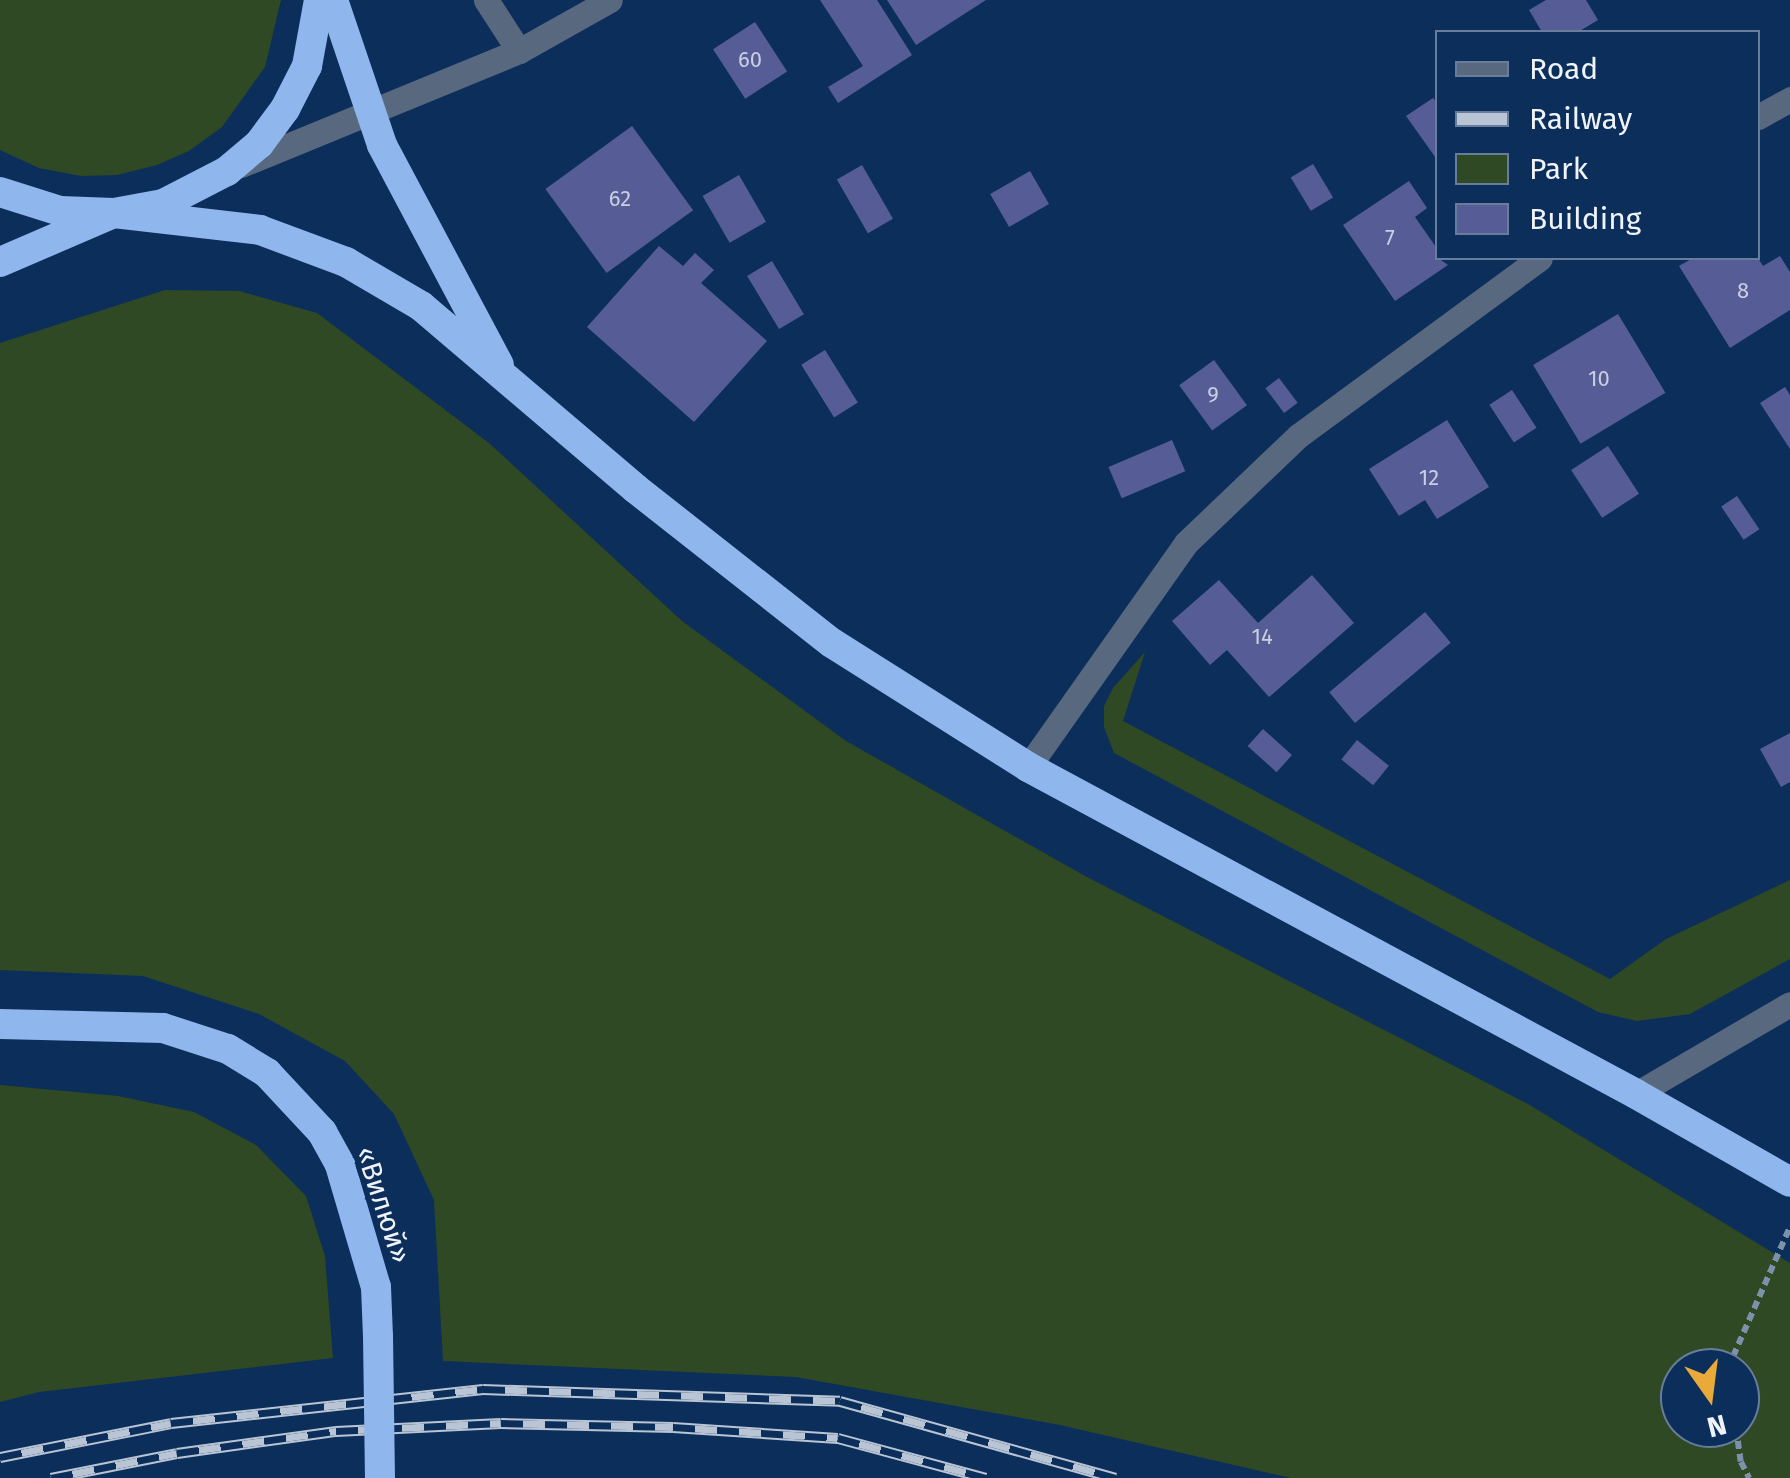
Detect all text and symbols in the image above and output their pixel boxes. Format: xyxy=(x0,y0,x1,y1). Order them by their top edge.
legend xyxy=(1435,30,1760,260)
house number: 60 xyxy=(738,47,762,73)
text: Road xyxy=(1529,51,1598,87)
text: Railway xyxy=(1529,101,1632,137)
text: Park xyxy=(1529,151,1588,187)
house number: 62 xyxy=(609,186,631,212)
text: Building xyxy=(1529,201,1641,237)
house number: 7 xyxy=(1385,225,1395,251)
house number: 8 xyxy=(1737,278,1749,304)
house number: 10 xyxy=(1588,366,1610,392)
house number: 9 xyxy=(1207,382,1219,408)
house number: 12 xyxy=(1419,465,1439,491)
house number: 14 xyxy=(1251,624,1273,650)
street label: «Вилюй» xyxy=(348,1142,418,1268)
north arrow xyxy=(1660,1348,1760,1448)
text: N xyxy=(1704,1407,1730,1444)

